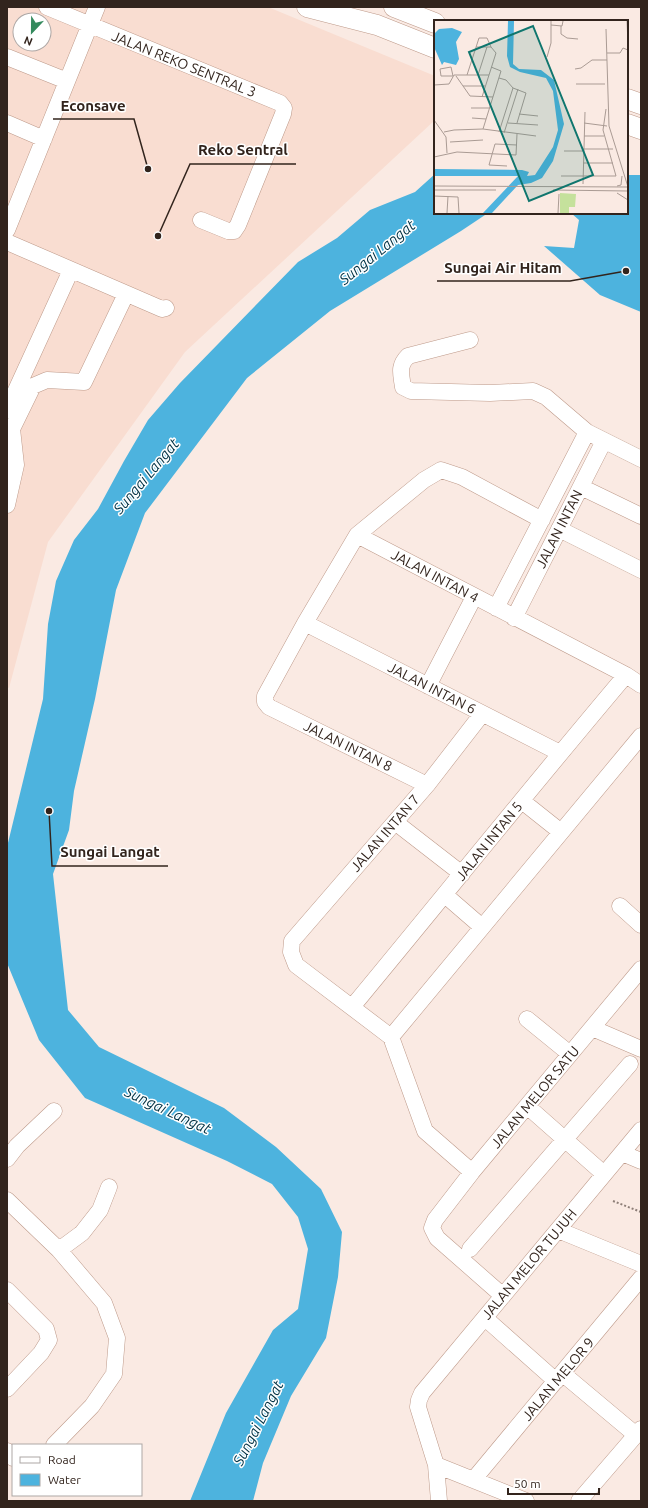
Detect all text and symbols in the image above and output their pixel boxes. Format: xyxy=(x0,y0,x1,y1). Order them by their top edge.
north arrow xyxy=(12,12,52,52)
inset map xyxy=(434,20,628,214)
street label: JALAN REKO SENTRAL 3 xyxy=(110,28,258,100)
text: N xyxy=(22,34,34,48)
callout: Econsave xyxy=(53,92,134,119)
text: Econsave xyxy=(60,97,126,114)
callout: Reko Sentral xyxy=(190,137,296,164)
text: Reko Sentral xyxy=(198,141,288,158)
water label: Sungai Langat xyxy=(335,216,419,288)
callout: Sungai Air Hitam xyxy=(437,254,570,281)
text: Sungai Air Hitam xyxy=(444,259,562,276)
water label: Sungai Langat xyxy=(109,435,182,518)
street label: JALAN INTAN xyxy=(532,487,586,571)
street label: JALAN INTAN 4 xyxy=(389,546,481,606)
street label: JALAN INTAN 6 xyxy=(385,659,479,717)
street label: JALAN INTAN 8 xyxy=(301,718,395,774)
street label: JALAN INTAN 7 xyxy=(347,791,423,875)
street label: JALAN INTAN 5 xyxy=(452,798,526,884)
callout: Sungai Langat xyxy=(52,839,168,866)
text: Sungai Langat xyxy=(60,843,160,860)
street label: JALAN MELOR SATU xyxy=(488,1043,582,1151)
water label: Sungai Langat xyxy=(121,1082,214,1137)
street label: JALAN MELOR TUJUH xyxy=(478,1206,580,1322)
street label: JALAN MELOR 9 xyxy=(519,1334,597,1424)
water label: Sungai Langat xyxy=(229,1378,287,1469)
legend xyxy=(12,1444,142,1496)
text: Road xyxy=(48,1453,76,1466)
scale bar xyxy=(508,1470,599,1496)
text: Water xyxy=(48,1473,81,1486)
text: 50 m xyxy=(514,1477,541,1490)

